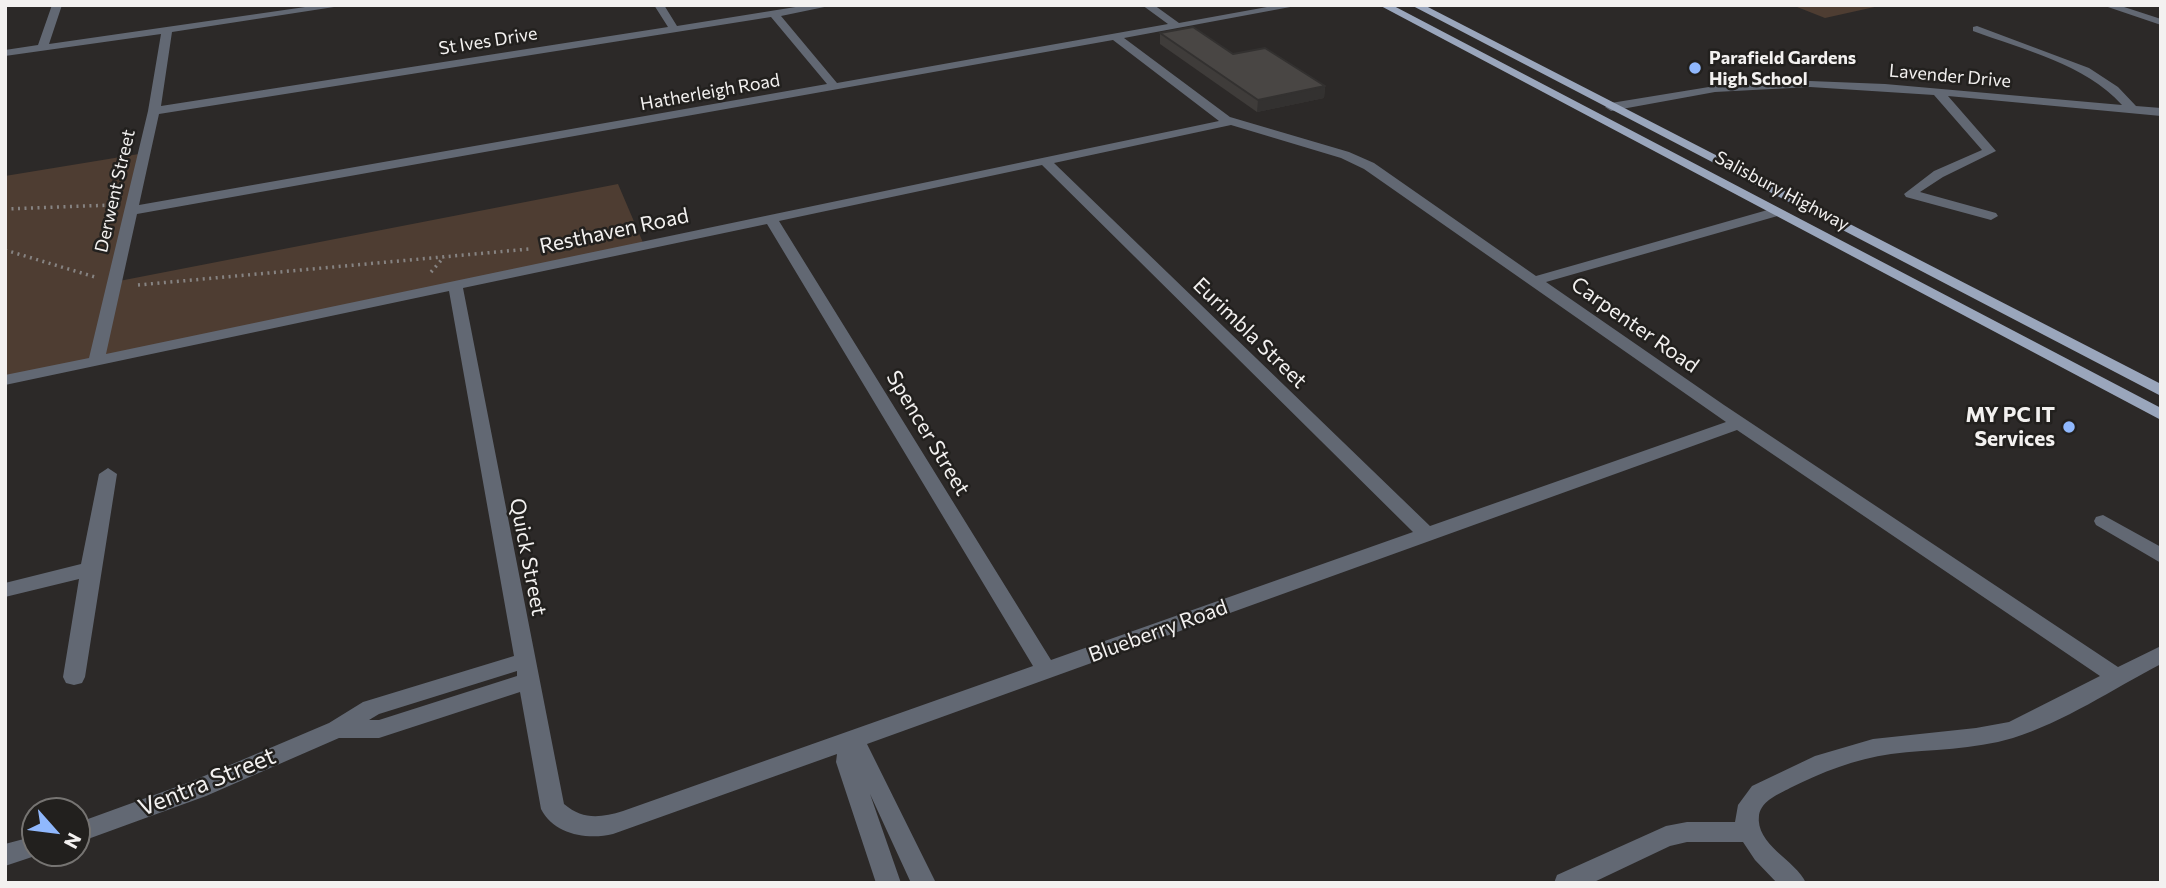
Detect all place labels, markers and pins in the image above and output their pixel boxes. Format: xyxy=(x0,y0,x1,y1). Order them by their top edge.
place label: Parafield Gardens High School xyxy=(1709,47,1856,90)
marker: Parafield Gardens High School xyxy=(1687,60,1703,76)
place label: MY PC IT Services xyxy=(1966,402,2055,452)
marker: MY PC IT Services xyxy=(2061,419,2077,435)

